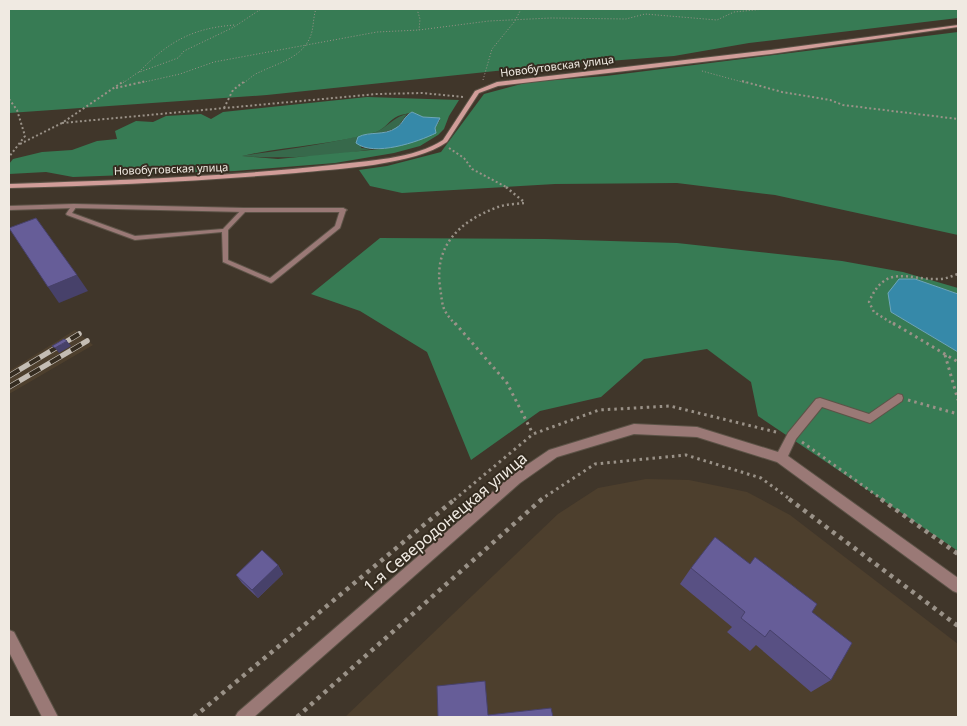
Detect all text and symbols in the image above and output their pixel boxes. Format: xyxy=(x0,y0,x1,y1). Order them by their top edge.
street label: Новобутовская улица xyxy=(499,51,615,80)
street label: Новобутовская улица xyxy=(113,159,228,178)
street label: 1-я Северодонецкая улица xyxy=(359,447,531,597)

